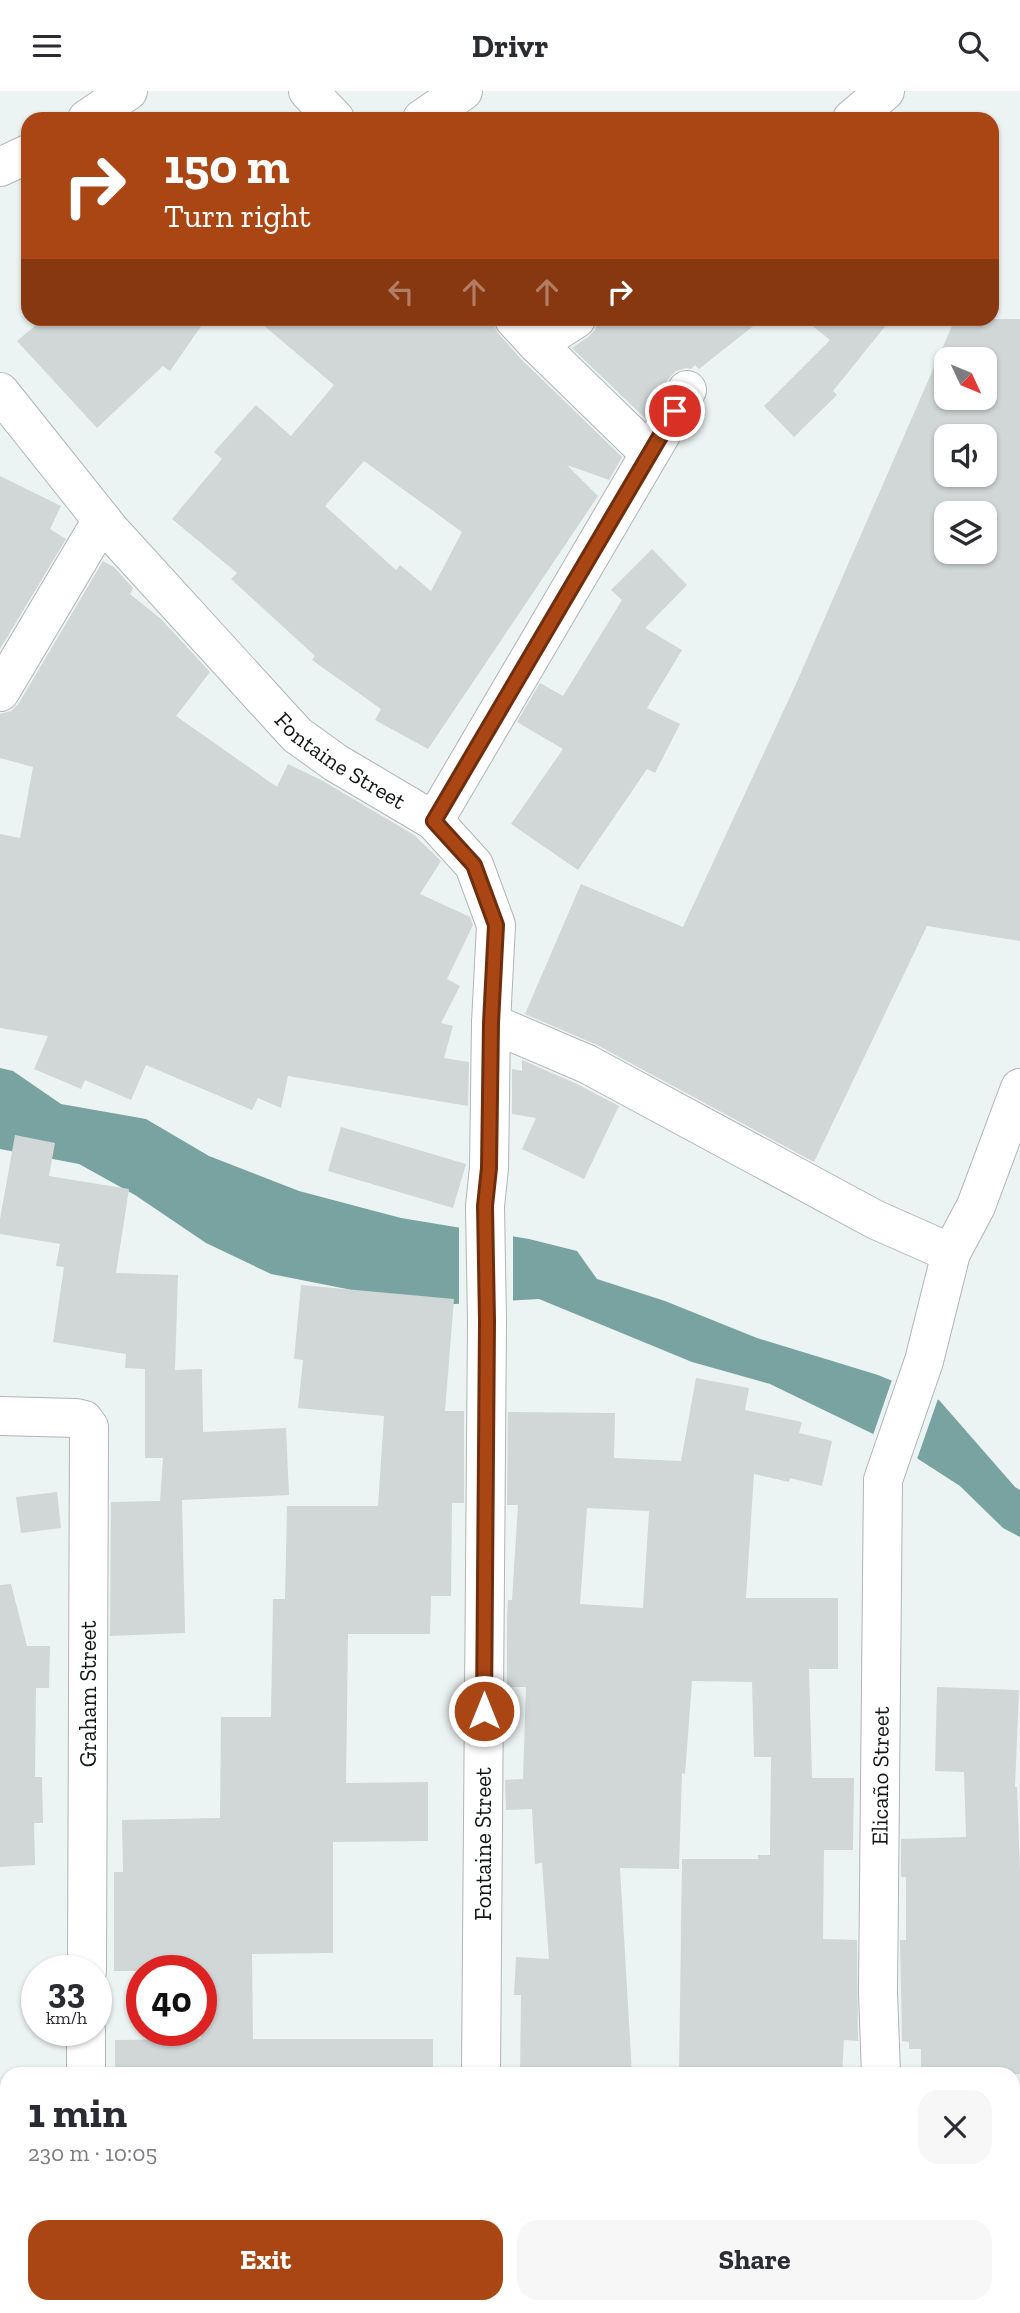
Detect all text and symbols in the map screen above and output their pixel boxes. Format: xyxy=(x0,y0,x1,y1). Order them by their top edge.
icon: menu xyxy=(28,27,66,65)
text: Drivr xyxy=(472,27,548,65)
icon: search xyxy=(954,27,992,65)
text: 150 m xyxy=(164,137,290,196)
icon: right xyxy=(49,140,140,231)
text: Turn right xyxy=(164,197,311,235)
icon: left xyxy=(382,273,420,311)
icon: ahead xyxy=(455,273,493,311)
icon: ahead xyxy=(528,273,566,311)
icon: right xyxy=(601,273,639,311)
north arrow xyxy=(934,347,998,409)
map controls xyxy=(934,347,997,564)
pin xyxy=(645,381,705,441)
icon: arrive xyxy=(656,392,694,430)
button: sound xyxy=(934,424,997,487)
button: layers xyxy=(934,501,997,564)
street label: Fontaine Street xyxy=(269,706,411,815)
street label: Graham Street xyxy=(74,1620,102,1767)
position arrow xyxy=(447,1674,521,1748)
street label: Elicaño Street xyxy=(865,1706,895,1846)
street label: Fontaine Street xyxy=(469,1767,497,1921)
speed limit sign: 40 xyxy=(126,1955,217,2046)
text: 33 xyxy=(48,1970,85,2012)
text: km/h xyxy=(46,2007,87,2029)
text: 1 min xyxy=(28,2087,127,2138)
button: close xyxy=(918,2090,992,2164)
text: 230 m · 10:05 xyxy=(28,2139,157,2167)
button: Exit xyxy=(28,2220,503,2300)
button: Share xyxy=(517,2220,992,2300)

